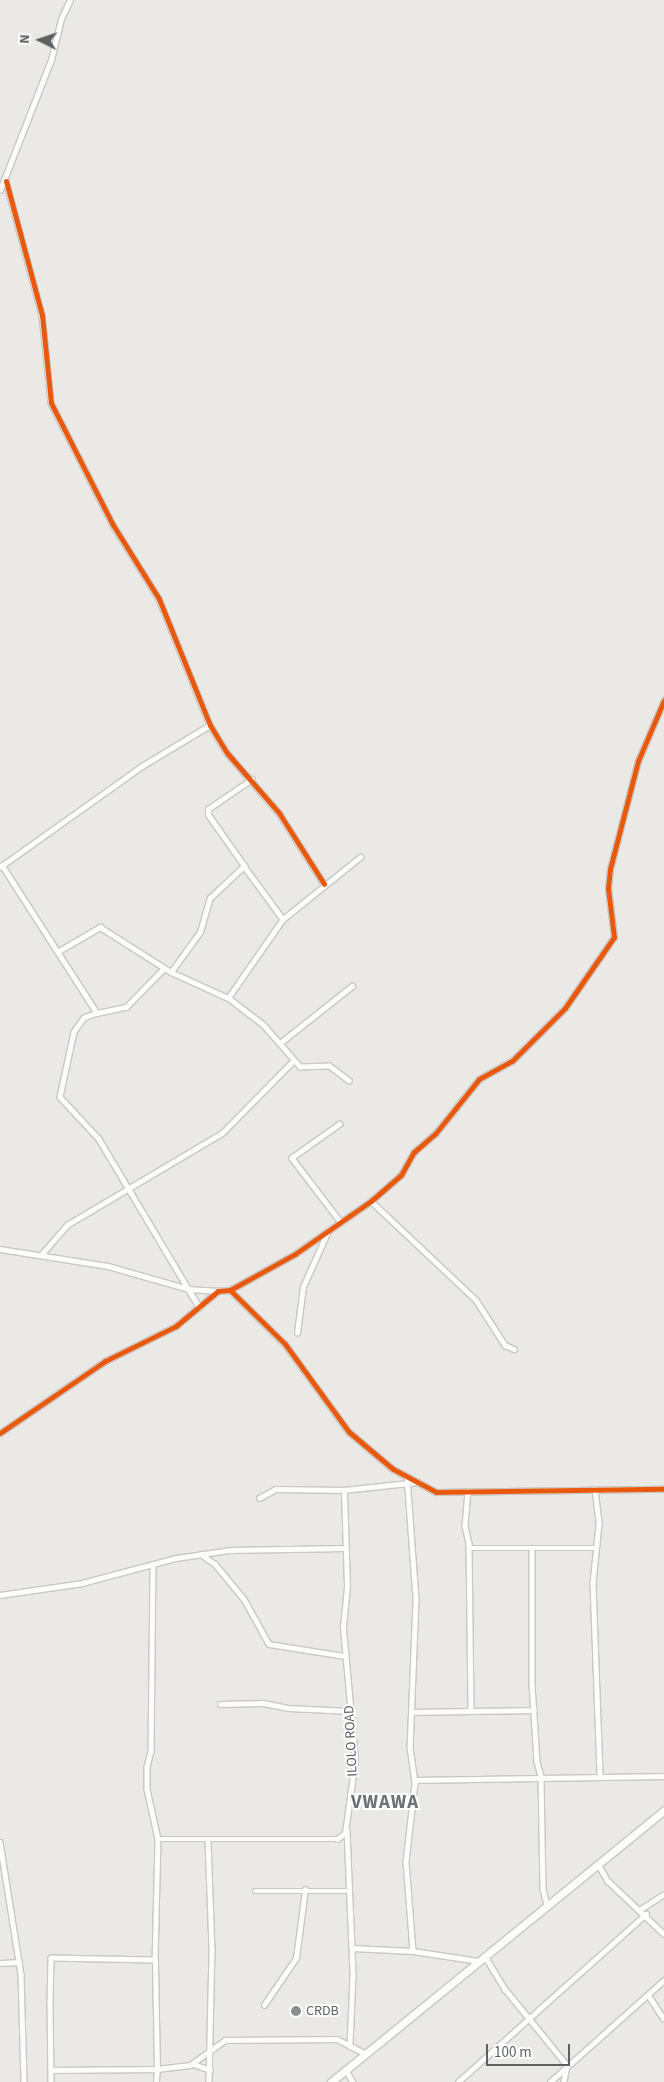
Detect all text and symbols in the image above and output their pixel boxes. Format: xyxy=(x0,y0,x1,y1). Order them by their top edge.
north arrow xyxy=(15,15,65,65)
text: N xyxy=(15,34,35,44)
street label: ILOLO ROAD xyxy=(341,1705,361,1777)
district label: VWAWA xyxy=(350,1792,420,1814)
place label: CRDB xyxy=(306,2003,339,2019)
marker: CRDB xyxy=(290,2005,302,2017)
scale bar xyxy=(489,2034,573,2066)
text: 100 m xyxy=(494,2042,532,2063)

